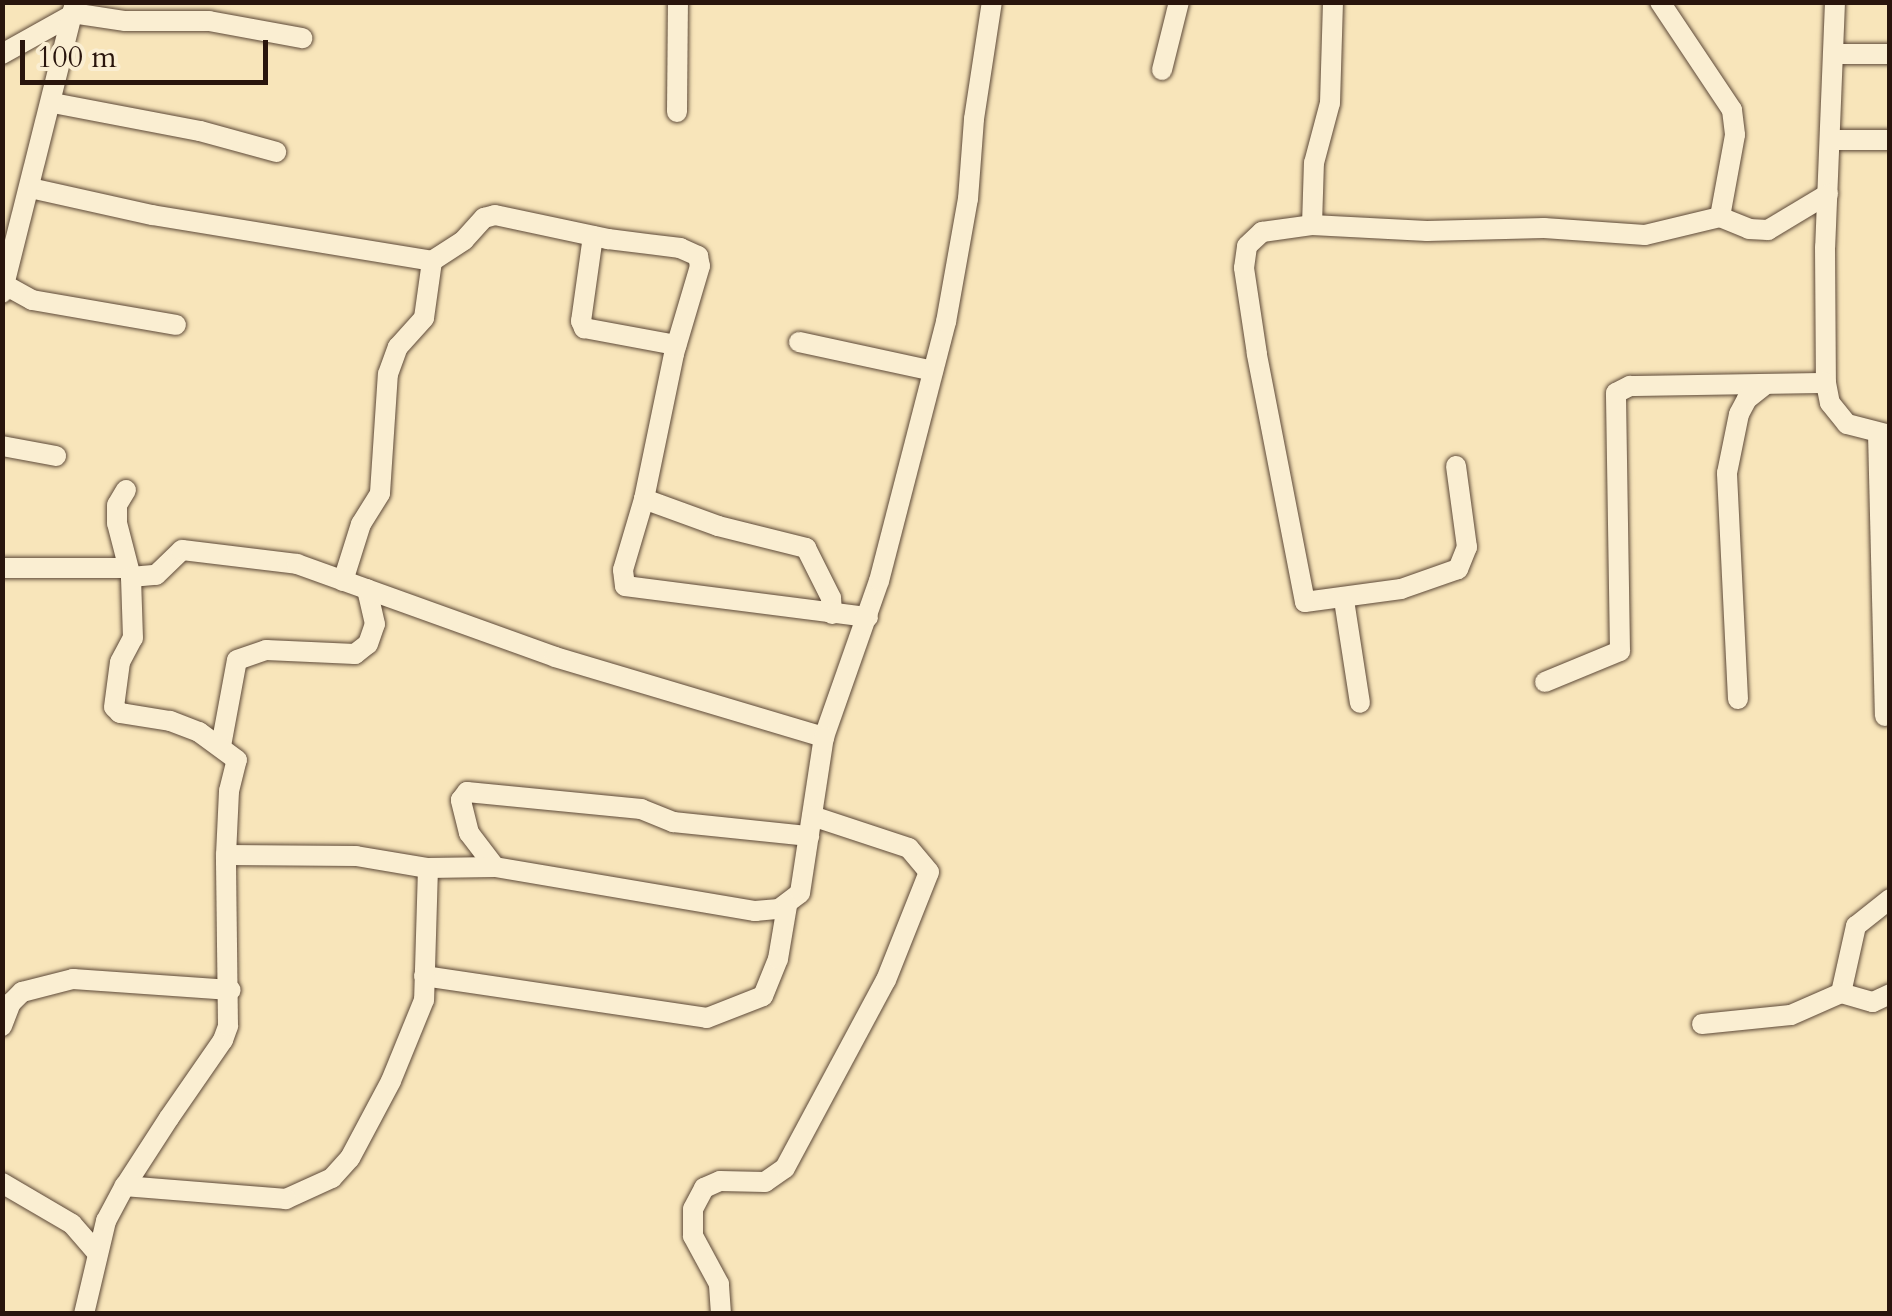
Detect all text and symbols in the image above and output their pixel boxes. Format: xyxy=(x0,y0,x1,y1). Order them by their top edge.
scale bar xyxy=(25,20,272,82)
text: 100 m xyxy=(37,37,117,78)

